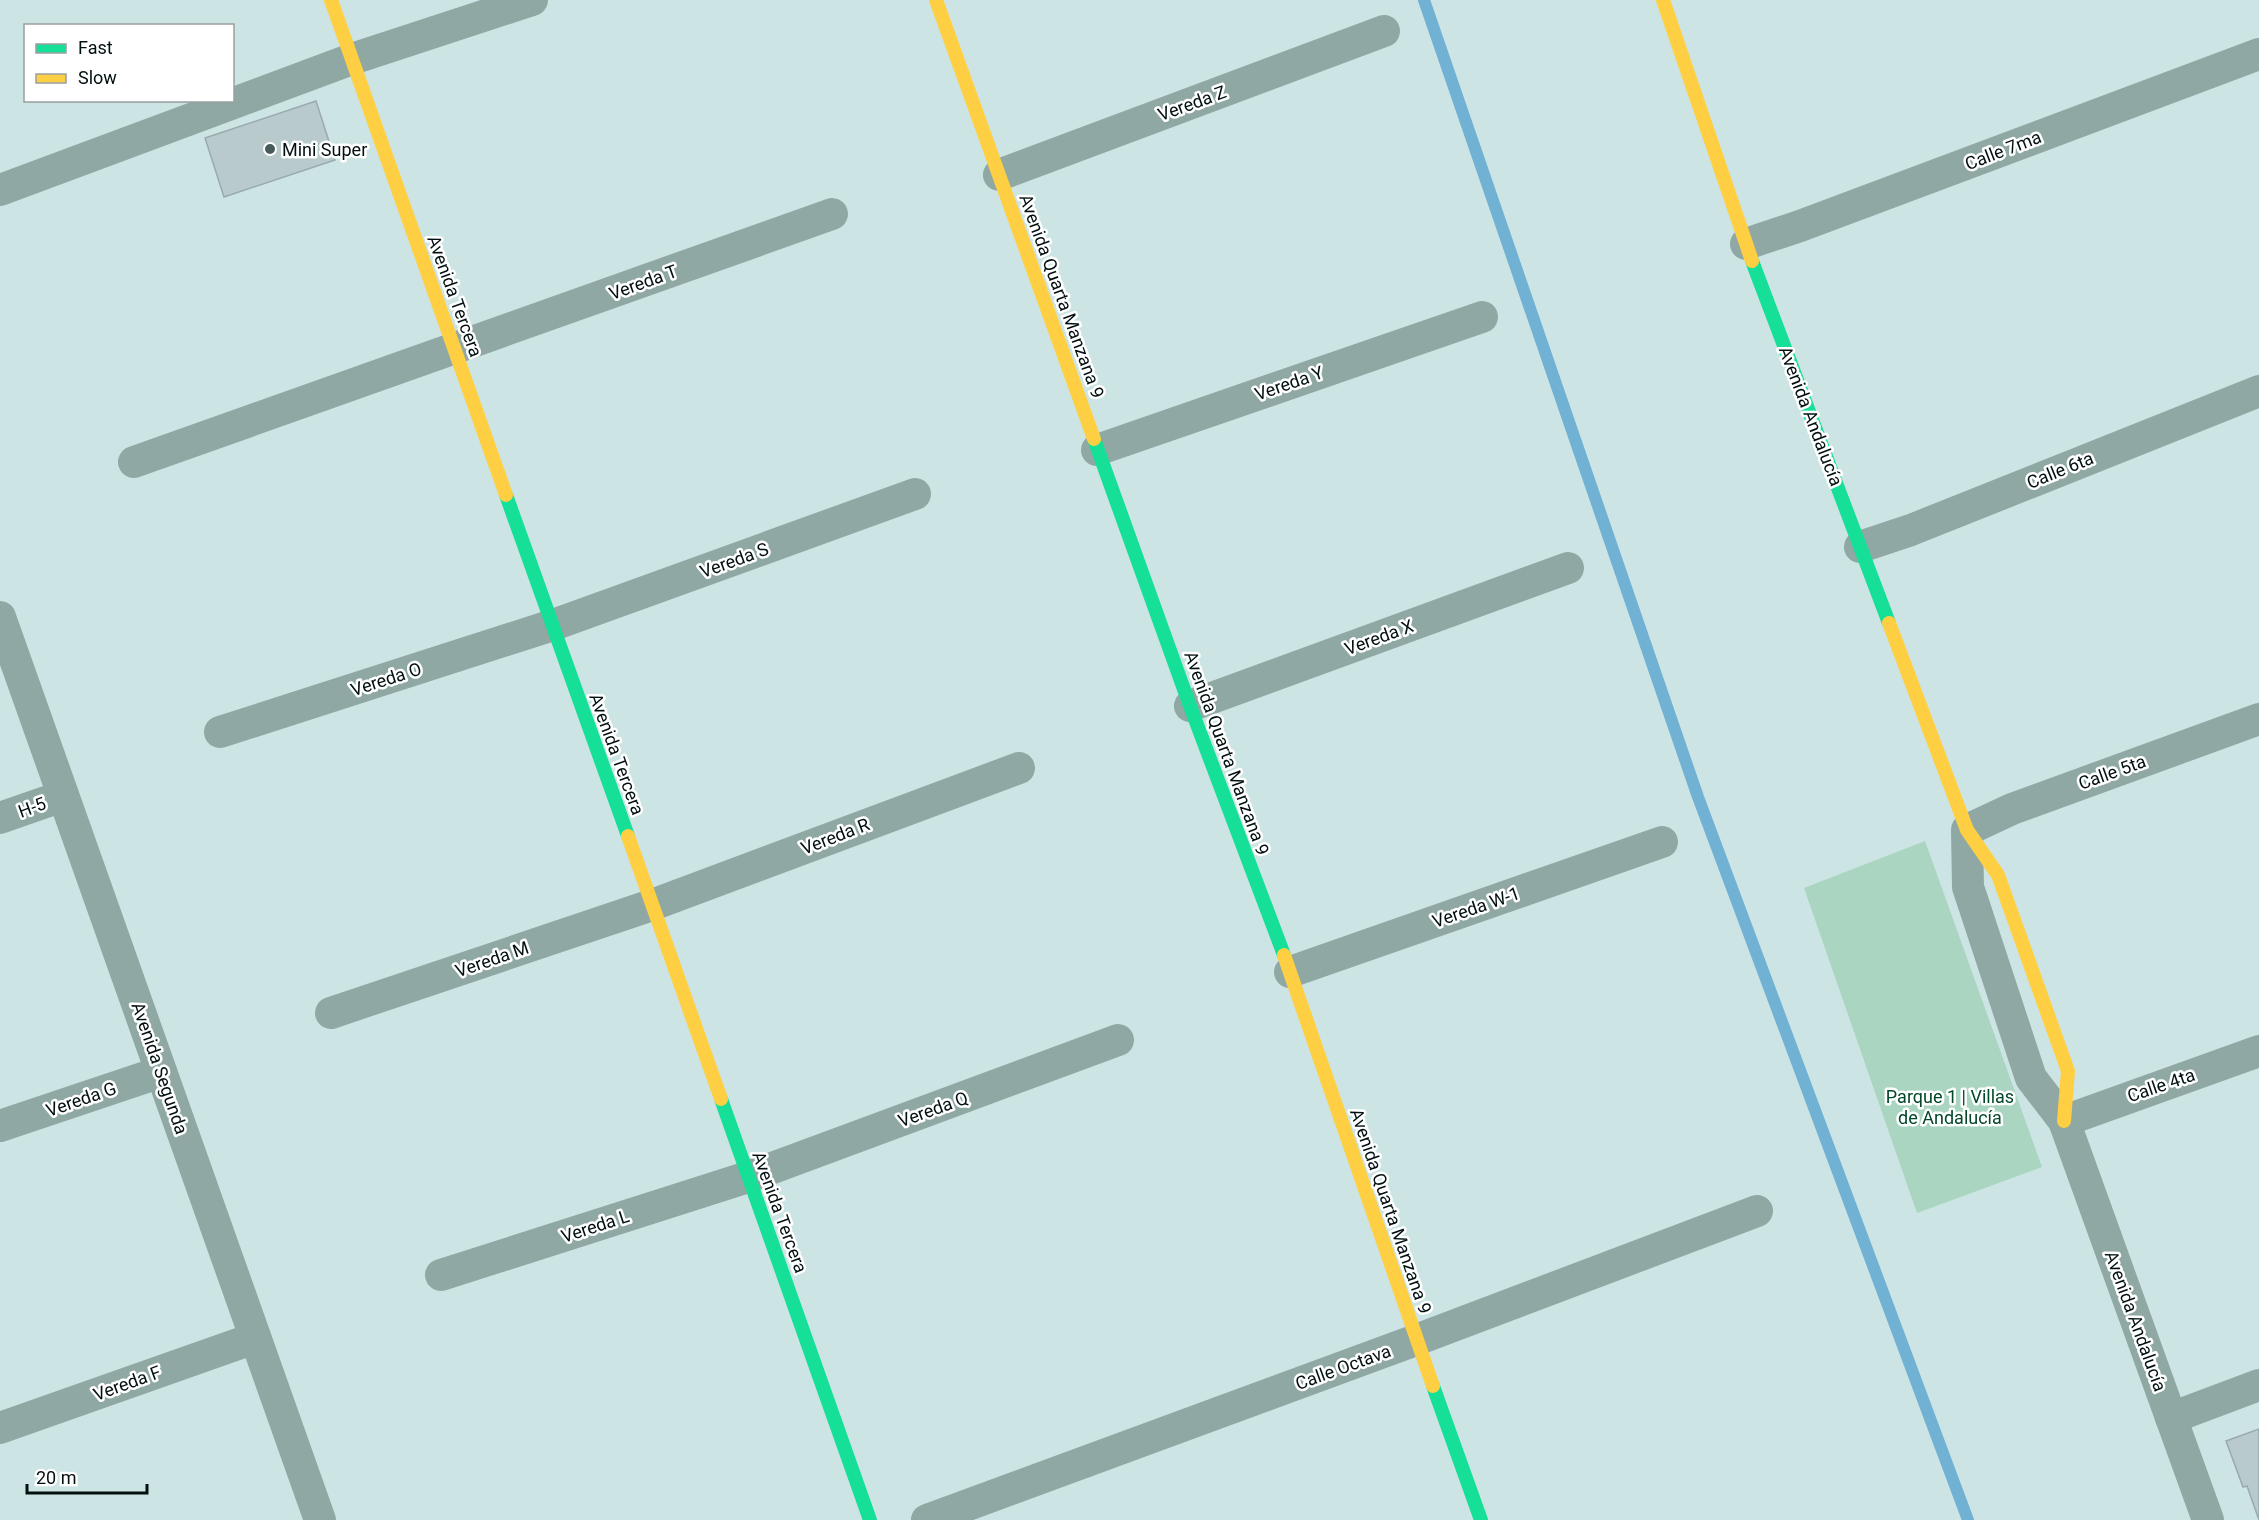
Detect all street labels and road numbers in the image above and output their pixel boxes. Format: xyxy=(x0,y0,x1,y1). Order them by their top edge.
street label: Vereda Z xyxy=(1155,81,1229,125)
street label: Calle 7ma xyxy=(1962,126,2044,174)
street label: Avenida Quarta Manzana 9 xyxy=(1015,191,1109,401)
street label: Avenida Tercera xyxy=(423,232,487,360)
street label: Vereda T xyxy=(606,260,680,304)
street label: Avenida Andalucía xyxy=(1775,343,1847,489)
street label: Vereda Y xyxy=(1252,361,1326,405)
street label: Calle 6ta xyxy=(2024,447,2096,493)
street label: Vereda S xyxy=(697,538,771,582)
street label: Vereda X xyxy=(1342,615,1416,659)
street label: Avenida Quarta Manzana 9 xyxy=(1180,648,1274,858)
street label: Vereda O xyxy=(348,658,424,700)
street label: Avenida Tercera xyxy=(585,690,649,818)
street label: Calle 5ta xyxy=(2075,750,2149,794)
street label: H-5 xyxy=(15,792,49,822)
street label: Vereda R xyxy=(798,813,872,859)
street label: Vereda W-1 xyxy=(1430,882,1522,932)
street label: Vereda M xyxy=(453,937,531,981)
street label: Avenida Segunda xyxy=(128,999,192,1137)
street label: Calle 4ta xyxy=(2124,1064,2198,1106)
street label: Vereda G xyxy=(43,1077,119,1121)
street label: Vereda Q xyxy=(895,1087,971,1131)
street label: Avenida Quarta Manzana 9 xyxy=(1346,1106,1436,1316)
street label: Avenida Tercera xyxy=(748,1148,812,1276)
street label: Vereda L xyxy=(558,1205,632,1247)
street label: Avenida Andalucía xyxy=(2101,1248,2171,1394)
street label: Calle Octava xyxy=(1292,1340,1394,1394)
street label: Vereda F xyxy=(90,1361,164,1405)

